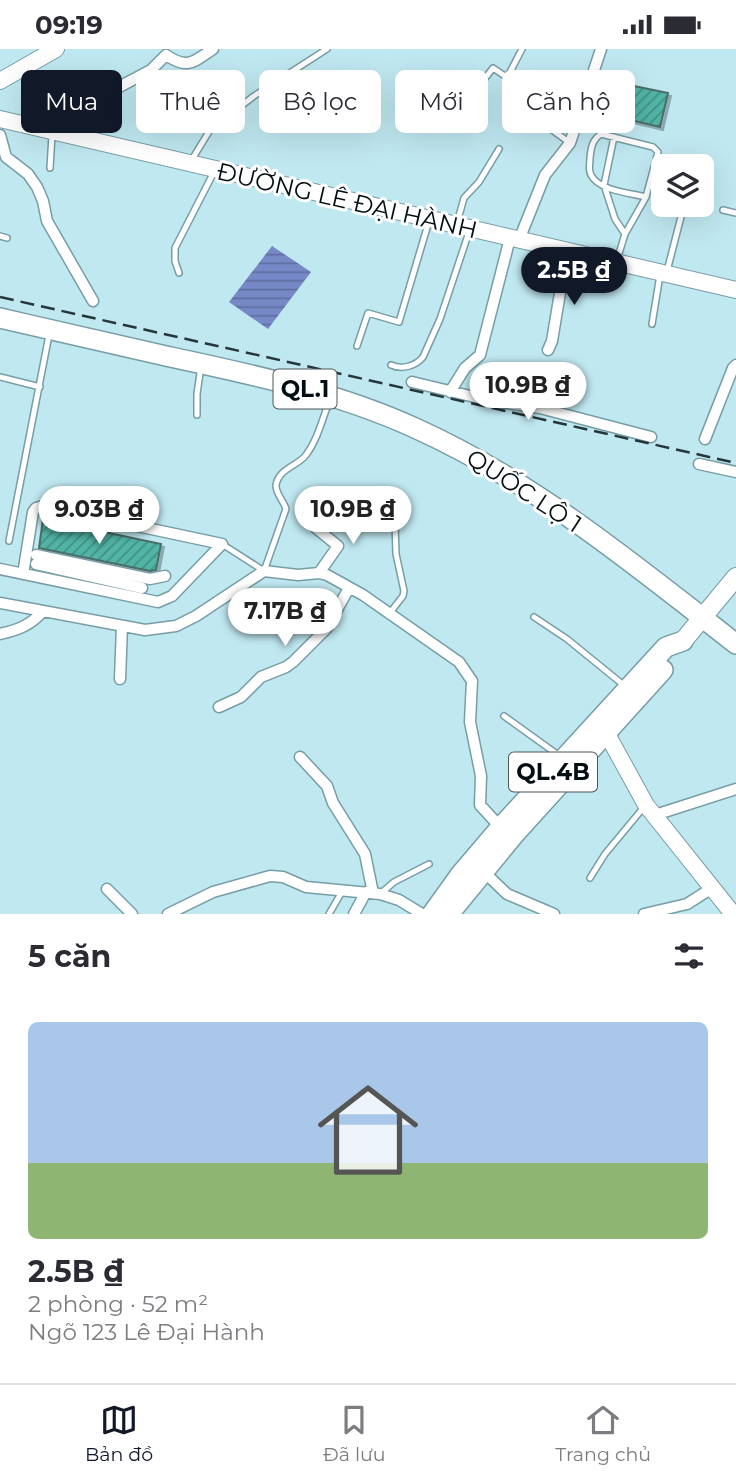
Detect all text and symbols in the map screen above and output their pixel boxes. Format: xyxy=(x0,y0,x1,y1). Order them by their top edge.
text: 09:19 xyxy=(35,9,103,41)
chip: Mua xyxy=(21,70,122,133)
chip: Thuê xyxy=(136,70,245,133)
chip: Bộ lọc xyxy=(259,70,381,133)
chip: Mới xyxy=(395,70,488,133)
chip: Căn hộ xyxy=(502,70,635,133)
map controls xyxy=(651,154,714,217)
button: layers xyxy=(651,154,714,217)
street label: ĐƯỜNG LÊ ĐẠI HÀNH xyxy=(214,156,480,245)
pin: 2.5B ₫ xyxy=(517,247,631,307)
text: 2.5B ₫ xyxy=(537,256,611,284)
pin: 10.9B ₫ xyxy=(463,363,593,422)
road number: QL.1 xyxy=(274,369,336,409)
text: 10.9B ₫ xyxy=(485,371,571,399)
street label: QUỐC LỘ 1 xyxy=(461,442,588,539)
pin: 9.03B ₫ xyxy=(34,487,164,546)
pin: 10.9B ₫ xyxy=(288,487,418,546)
text: 9.03B ₫ xyxy=(54,495,144,523)
text: 10.9B ₫ xyxy=(310,495,396,523)
pin: 7.17B ₫ xyxy=(220,589,350,648)
text: 7.17B ₫ xyxy=(244,597,326,625)
road number: QL.4B xyxy=(509,753,597,792)
icon: filters xyxy=(670,937,708,975)
text: 5 căn xyxy=(28,938,111,975)
icon: home xyxy=(305,1067,431,1193)
text: 2.5B ₫ xyxy=(28,1253,124,1290)
text: 2 phòng · 52 m² xyxy=(28,1290,208,1318)
text: Ngõ 123 Lê Đại Hành xyxy=(28,1318,265,1346)
tab: Bản đồ xyxy=(85,1401,153,1466)
tab: Đã lưu xyxy=(323,1401,385,1466)
tab: Trang chủ xyxy=(555,1401,651,1466)

